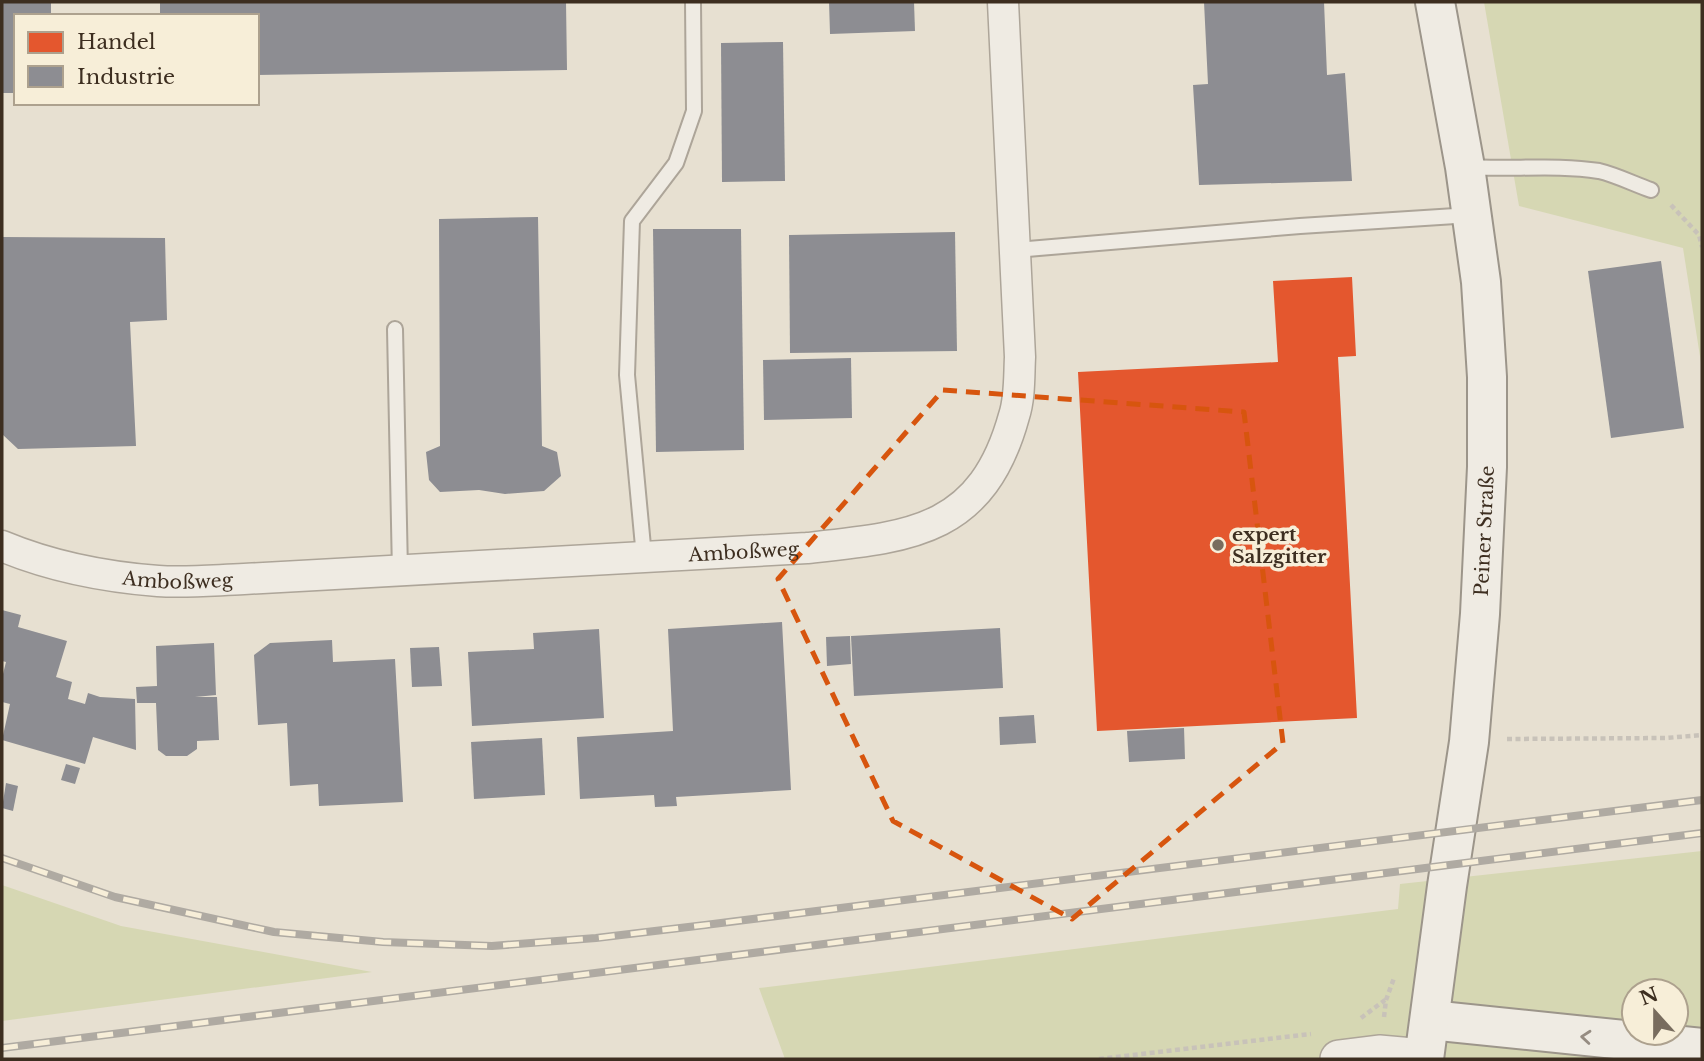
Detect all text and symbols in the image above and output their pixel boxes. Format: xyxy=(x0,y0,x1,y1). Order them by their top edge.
legend xyxy=(14,14,259,105)
text: Handel xyxy=(77,29,156,55)
text: Industrie xyxy=(77,64,175,90)
street label: Peiner Straße xyxy=(1469,465,1499,597)
place label: expert Salzgitter xyxy=(1232,523,1327,568)
street label: Amboßweg xyxy=(687,537,800,566)
marker: expert Salzgitter xyxy=(1210,537,1226,553)
street label: Amboßweg xyxy=(120,566,234,593)
north arrow xyxy=(1620,977,1690,1047)
text: N xyxy=(1637,983,1662,1011)
one-way arrow xyxy=(1580,1030,1591,1045)

